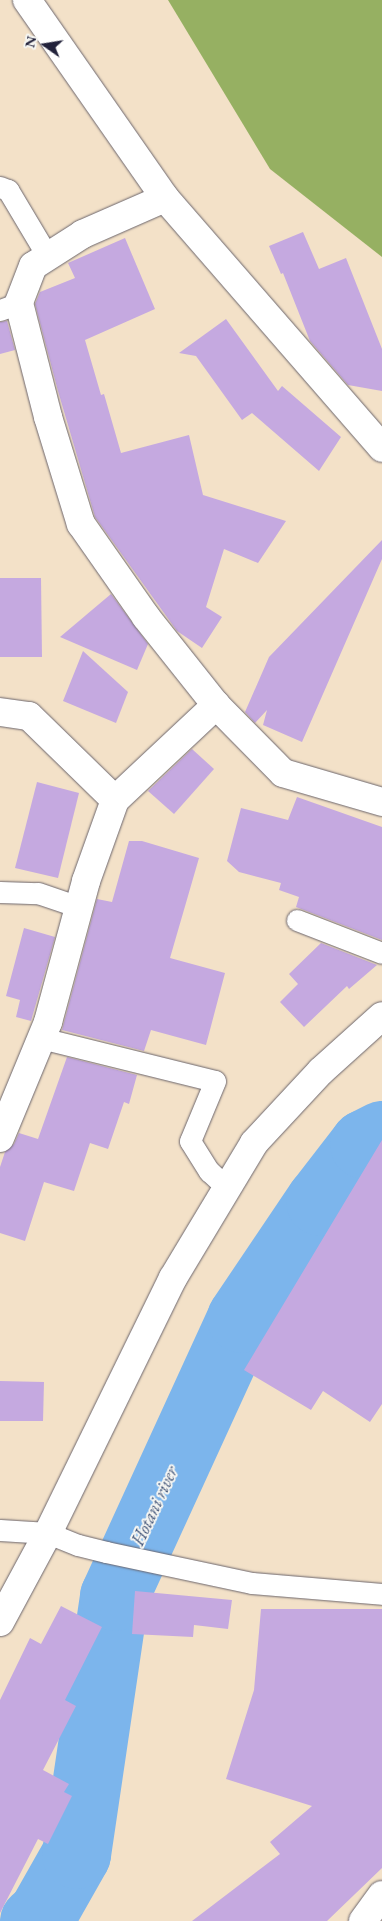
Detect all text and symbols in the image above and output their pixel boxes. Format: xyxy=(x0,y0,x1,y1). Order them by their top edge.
north arrow xyxy=(20,20,70,70)
text: N xyxy=(20,34,40,49)
water label: Hotani river xyxy=(127,1463,183,1549)

